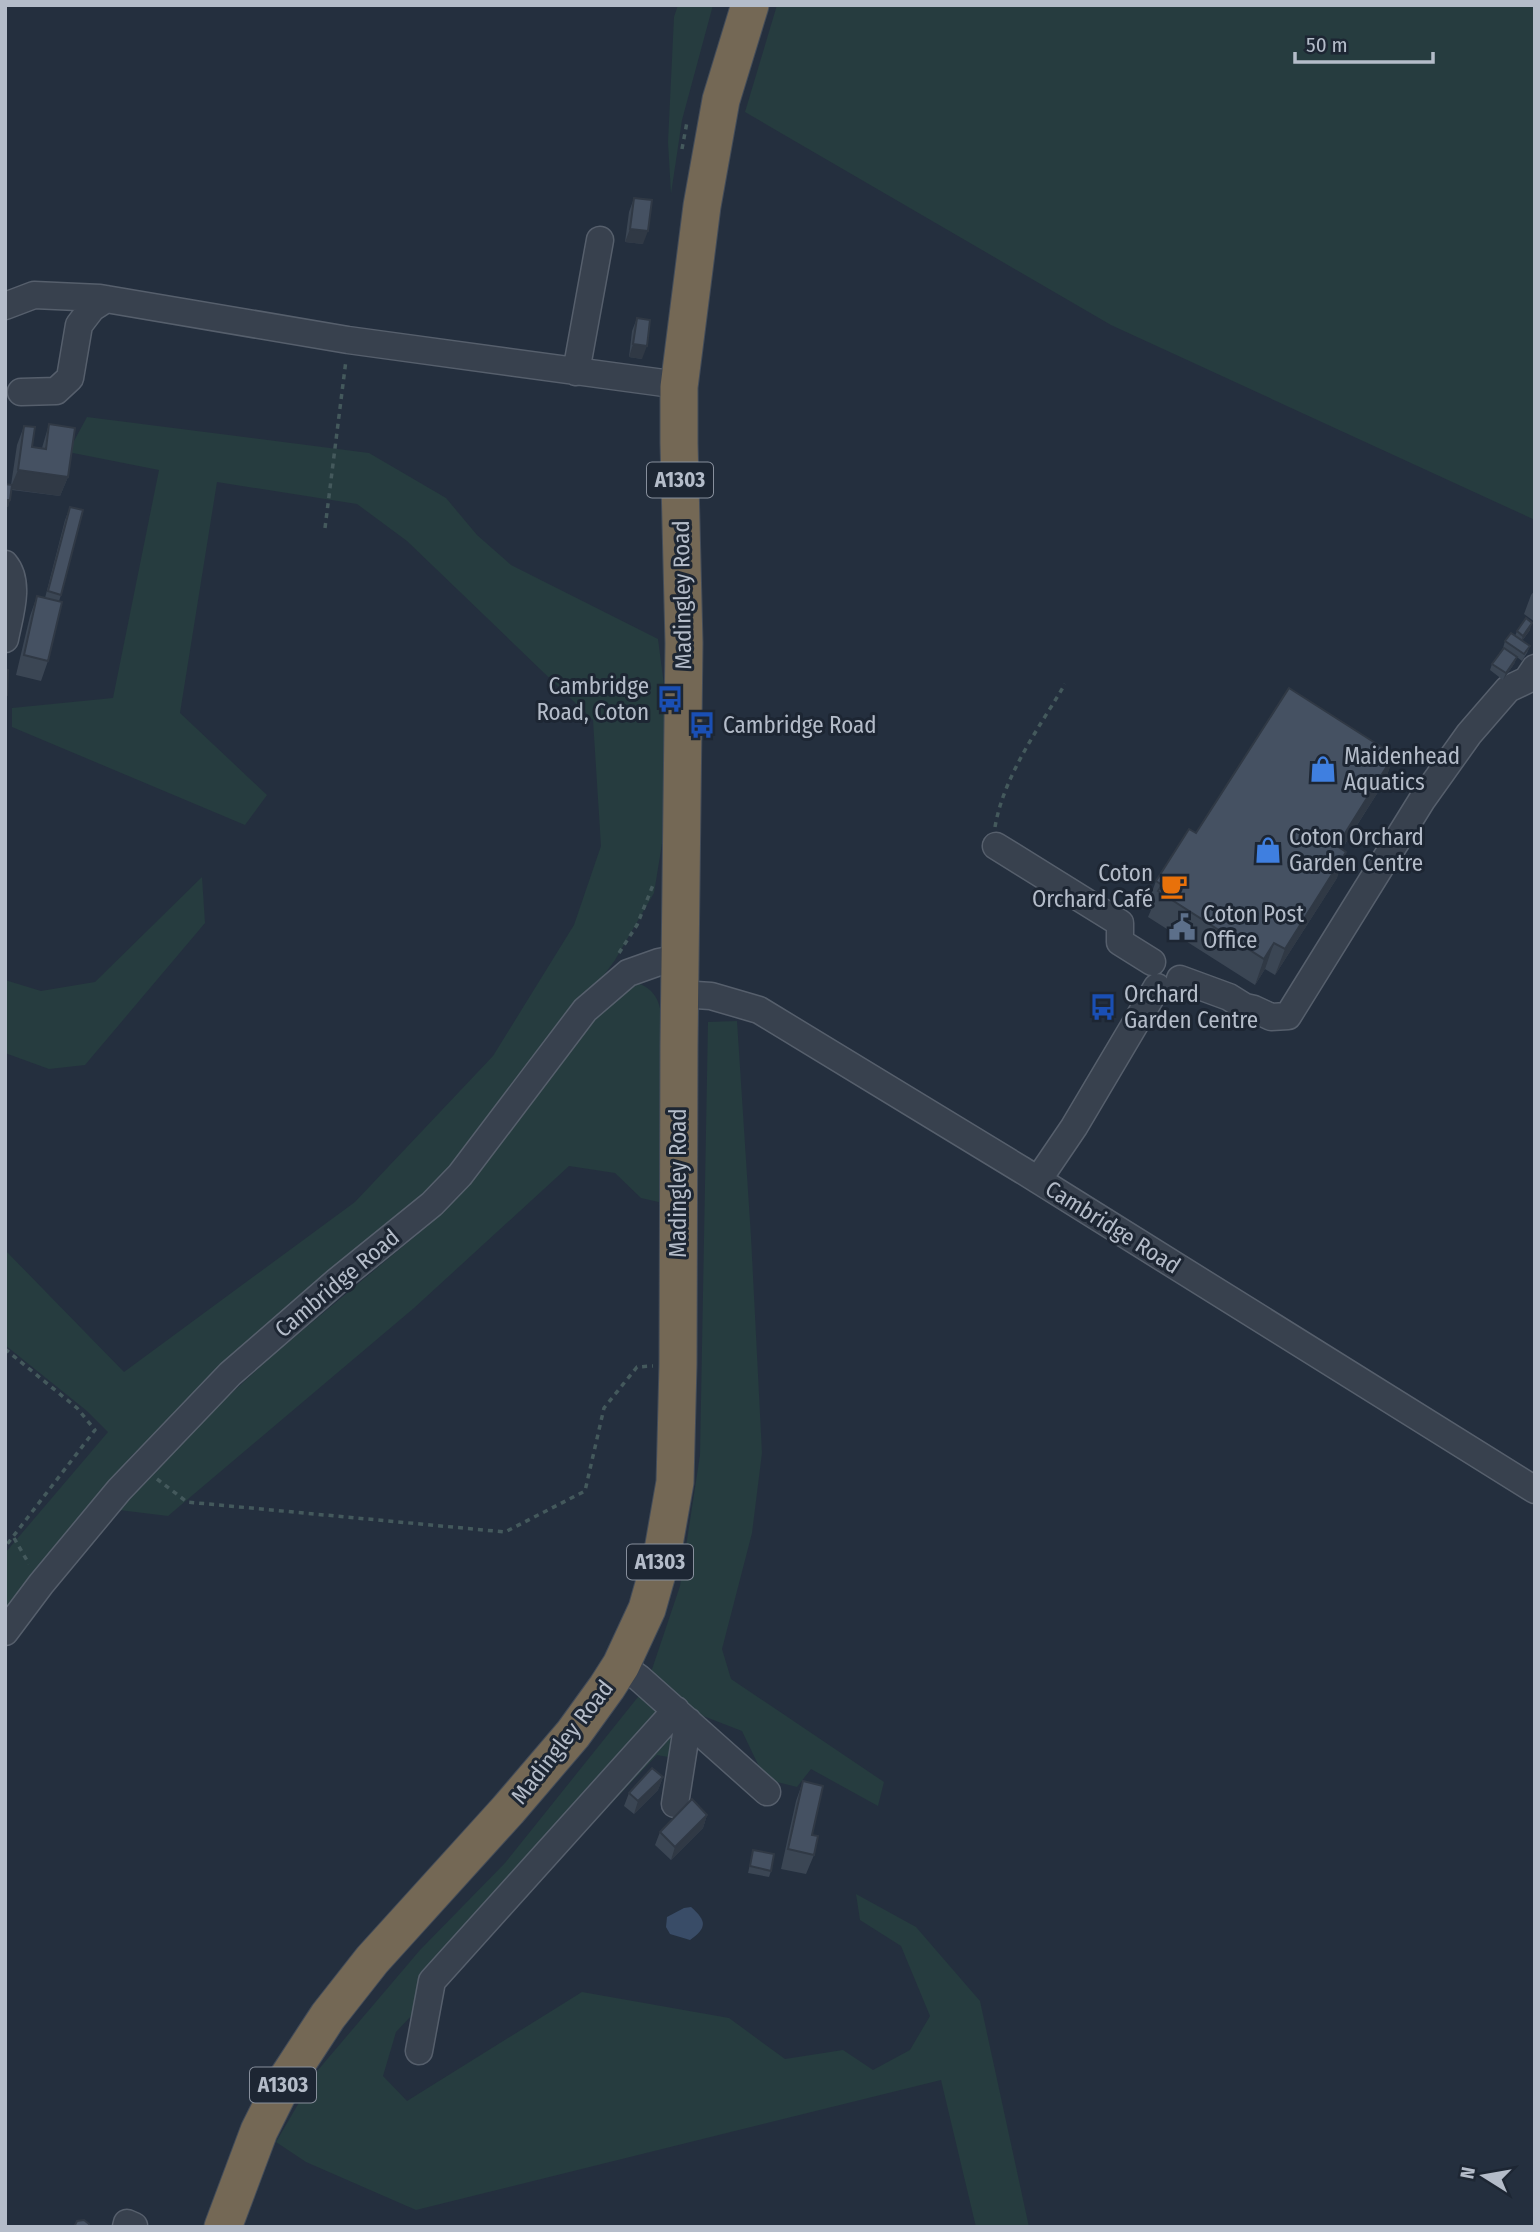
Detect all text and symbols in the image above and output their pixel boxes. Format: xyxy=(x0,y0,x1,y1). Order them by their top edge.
scale bar xyxy=(1295,21,1433,65)
text: 50 m xyxy=(1306,32,1348,58)
road number: A1303 xyxy=(647,462,713,498)
street label: Madingley Road xyxy=(667,520,697,670)
place label: Cambridge Road, Coton xyxy=(536,672,649,726)
bus stop icon: Cambridge Road, Coton xyxy=(655,684,685,714)
bus stop icon: Cambridge Road xyxy=(687,710,717,740)
place label: Cambridge Road xyxy=(723,711,877,739)
place label: Maidenhead Aquatics xyxy=(1344,742,1460,796)
shop icon: Maidenhead Aquatics xyxy=(1308,754,1338,784)
place label: Coton Orchard Garden Centre xyxy=(1289,823,1424,877)
shop icon: Coton Orchard Garden Centre xyxy=(1253,835,1283,865)
place label: Coton Orchard Café xyxy=(1032,859,1153,913)
cafe icon: Coton Orchard Café xyxy=(1159,871,1189,901)
place label: Coton Post Office xyxy=(1203,900,1304,954)
public building icon: Coton Post Office xyxy=(1167,912,1197,942)
place label: Orchard Garden Centre xyxy=(1124,980,1258,1034)
bus stop icon: Orchard Garden Centre xyxy=(1088,992,1118,1022)
street label: Madingley Road xyxy=(664,1108,692,1258)
street label: Cambridge Road xyxy=(1040,1174,1186,1280)
street label: Cambridge Road xyxy=(269,1223,405,1343)
road number: A1303 xyxy=(627,1544,693,1580)
street label: Madingley Road xyxy=(505,1675,619,1809)
road number: A1303 xyxy=(250,2068,316,2102)
north arrow xyxy=(1449,2141,1519,2211)
text: N xyxy=(1455,2165,1480,2181)

